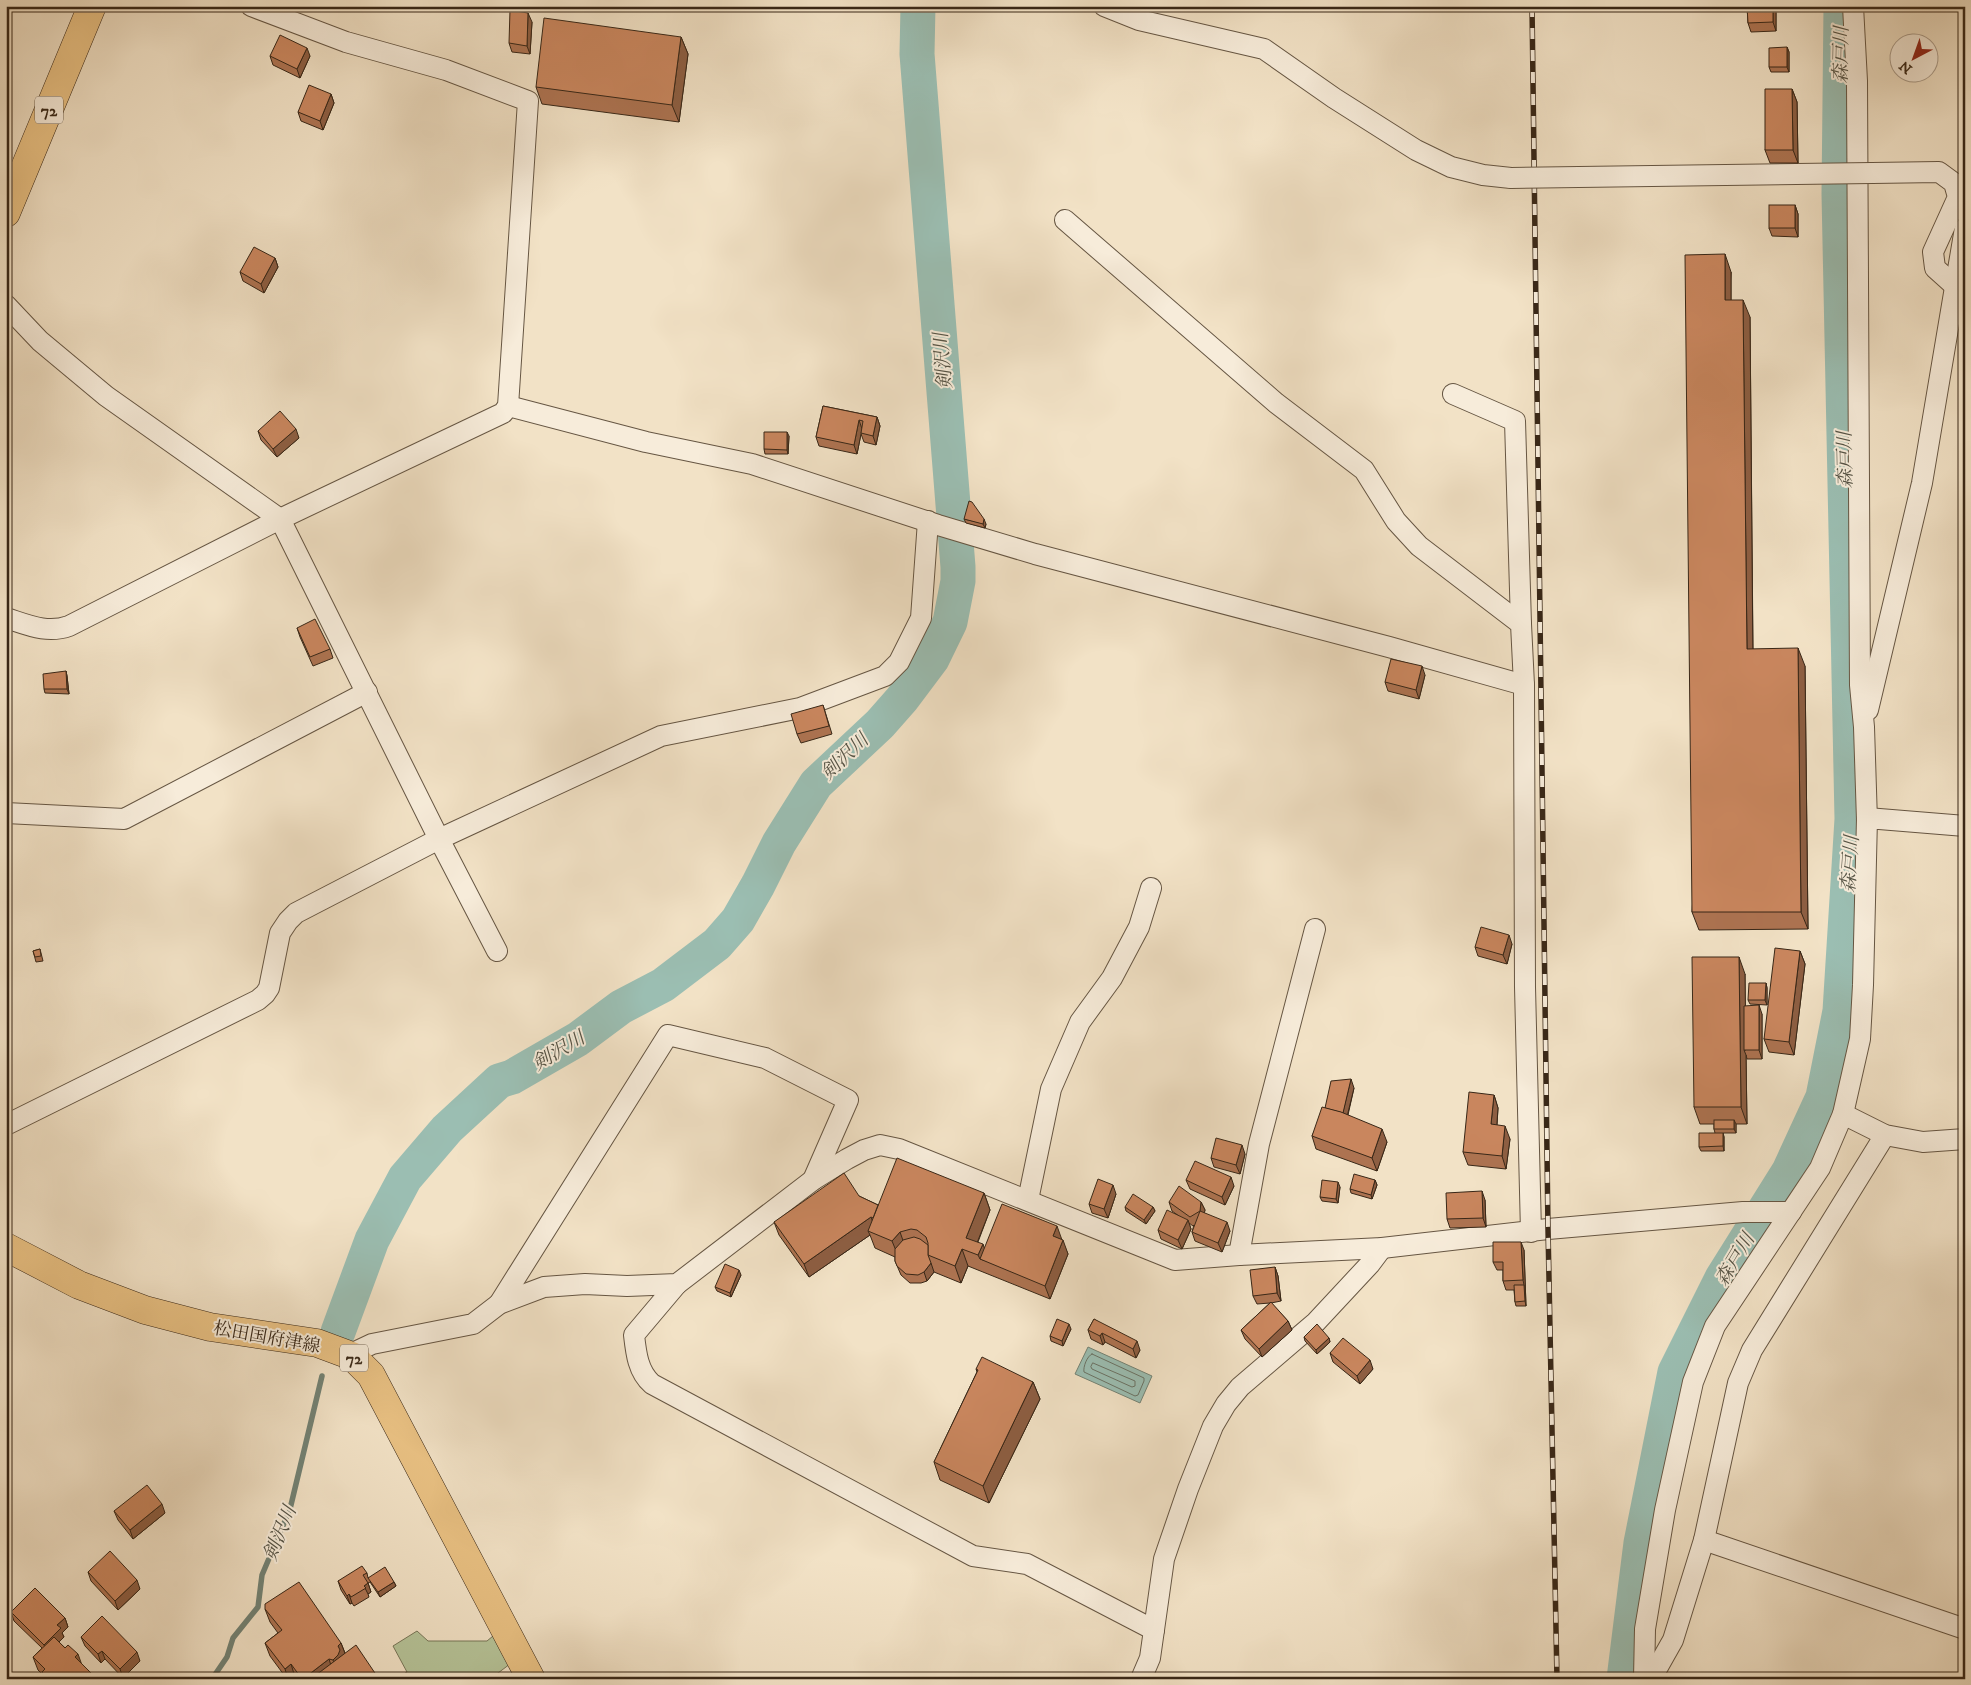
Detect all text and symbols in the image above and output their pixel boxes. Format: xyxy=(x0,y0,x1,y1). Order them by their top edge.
water label: 森戸川 xyxy=(1830,24,1854,84)
north arrow xyxy=(1888,32,1938,82)
text: N xyxy=(1896,56,1916,78)
road number: 72 xyxy=(35,96,63,124)
water label: 剣沢川 xyxy=(929,329,957,390)
water label: 森戸川 xyxy=(1833,429,1857,489)
water label: 剣沢川 xyxy=(817,728,875,785)
water label: 森戸川 xyxy=(1837,833,1864,893)
water label: 剣沢川 xyxy=(528,1026,591,1076)
water label: 森戸川 xyxy=(1711,1228,1761,1290)
street label: 松田国府津線 xyxy=(212,1318,322,1358)
road number: 72 xyxy=(340,1345,368,1372)
water label: 剣沢川 xyxy=(259,1501,302,1564)

